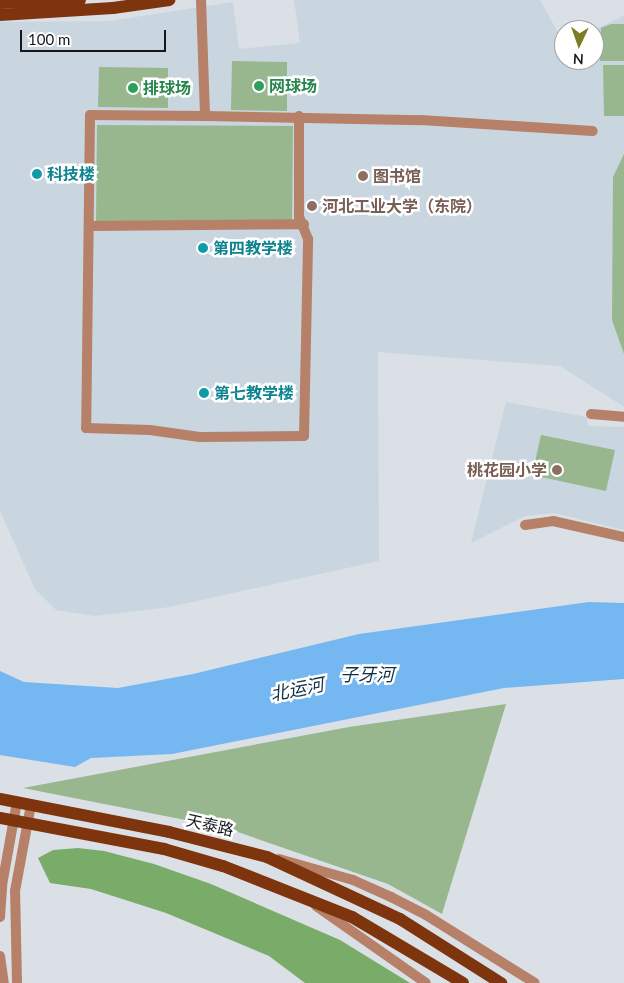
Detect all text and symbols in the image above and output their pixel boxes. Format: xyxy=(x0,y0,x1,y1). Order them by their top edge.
scale bar xyxy=(22,20,169,52)
north arrow xyxy=(554,20,604,70)
text: 100 m xyxy=(28,30,70,48)
text: N xyxy=(572,51,584,68)
place label: 网球场 xyxy=(269,76,317,96)
place label: 排球场 xyxy=(143,78,191,98)
marker: 网球场 xyxy=(253,80,265,92)
marker: 排球场 xyxy=(127,82,139,94)
place label: 科技楼 xyxy=(47,164,95,184)
place label: 图书馆 xyxy=(373,166,421,186)
marker: 科技楼 xyxy=(31,168,43,180)
marker: 图书馆 xyxy=(357,170,369,182)
place label: 河北工业大学（东院） xyxy=(322,196,482,216)
marker: 河北工业大学（东院） xyxy=(306,200,318,212)
place label: 第四教学楼 xyxy=(213,238,293,258)
marker: 第四教学楼 xyxy=(197,242,209,254)
place label: 第七教学楼 xyxy=(214,383,294,403)
marker: 第七教学楼 xyxy=(198,387,210,399)
place label: 桃花园小学 xyxy=(467,460,547,480)
marker: 桃花园小学 xyxy=(551,464,563,476)
water label: 子牙河 xyxy=(340,663,394,685)
water label: 北运河 xyxy=(268,673,326,705)
street label: 天泰路 xyxy=(184,810,236,840)

